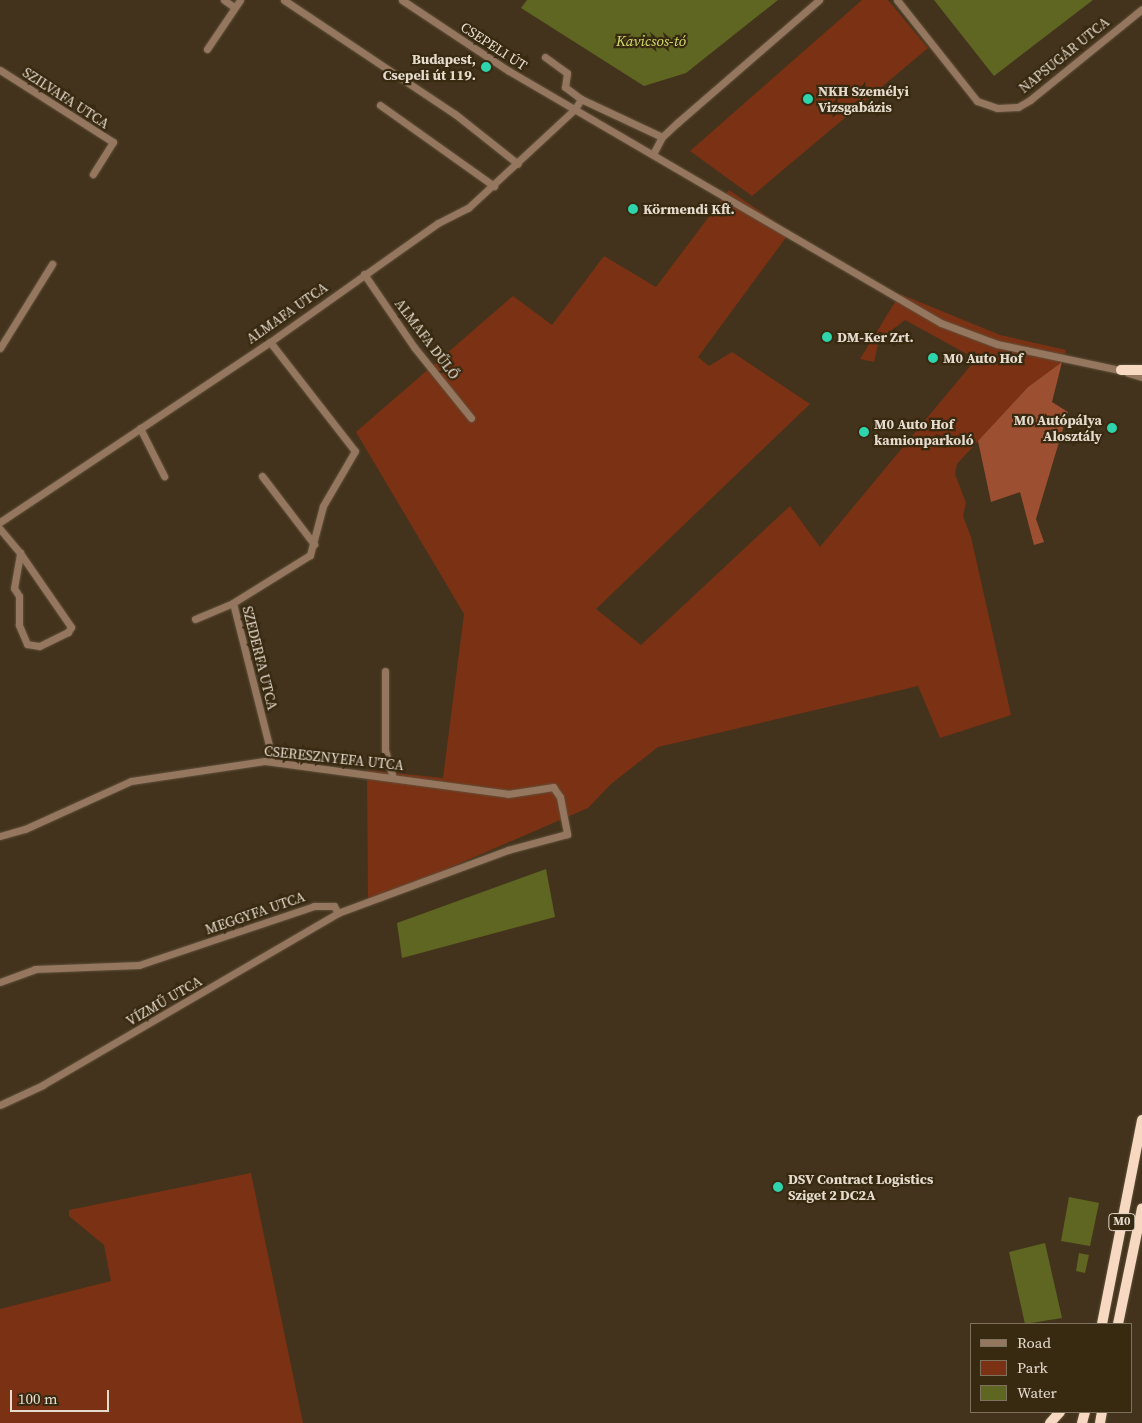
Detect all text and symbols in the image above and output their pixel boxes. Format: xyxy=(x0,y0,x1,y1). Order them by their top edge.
street label: NAPSUGÁR UTCA xyxy=(1016,13,1112,97)
street label: CSEPELI ÚT xyxy=(458,18,530,74)
water label: Kavicsos-tó xyxy=(616,32,686,50)
place label: Budapest, Csepeli út 119. xyxy=(383,51,476,84)
marker: Budapest, Csepeli út 119. xyxy=(480,61,492,73)
street label: SZILVAFA UTCA xyxy=(20,64,112,132)
place label: NKH Személyi Vizsgabázis xyxy=(818,83,909,115)
marker: NKH Személyi Vizsgabázis xyxy=(802,93,814,105)
place label: Körmendi Kft. xyxy=(643,201,735,217)
marker: Körmendi Kft. xyxy=(627,203,639,215)
street label: ALMAFA UTCA xyxy=(243,279,331,347)
street label: ALMAFA DŰLŐ xyxy=(391,295,463,383)
place label: DM-Ker Zrt. xyxy=(837,329,914,345)
marker: DM-Ker Zrt. xyxy=(821,331,833,343)
place label: M0 Auto Hof xyxy=(943,350,1023,366)
marker: M0 Auto Hof xyxy=(927,352,939,364)
place label: M0 Autópálya Alosztály xyxy=(1014,412,1102,444)
place label: M0 Auto Hof kamionparkoló xyxy=(874,416,974,448)
marker: M0 Autópálya Alosztály xyxy=(1106,422,1118,434)
marker: M0 Auto Hof kamionparkoló xyxy=(858,426,870,438)
street label: SZEDERFA UTCA xyxy=(239,604,281,712)
street label: CSERESZNYEFA UTCA xyxy=(263,742,405,774)
street label: MEGGYFA UTCA xyxy=(203,888,307,938)
street label: VÍZMŰ UTCA xyxy=(123,973,205,1029)
place label: DSV Contract Logistics Sziget 2 DC2A xyxy=(788,1171,934,1204)
marker: DSV Contract Logistics Sziget 2 DC2A xyxy=(772,1181,784,1193)
road number: M0 xyxy=(1108,1212,1136,1232)
legend xyxy=(970,1323,1132,1413)
text: Road xyxy=(1017,1332,1051,1353)
text: Park xyxy=(1017,1357,1048,1378)
scale bar xyxy=(12,1380,111,1412)
text: Water xyxy=(1017,1382,1057,1403)
text: 100 m xyxy=(18,1388,58,1409)

